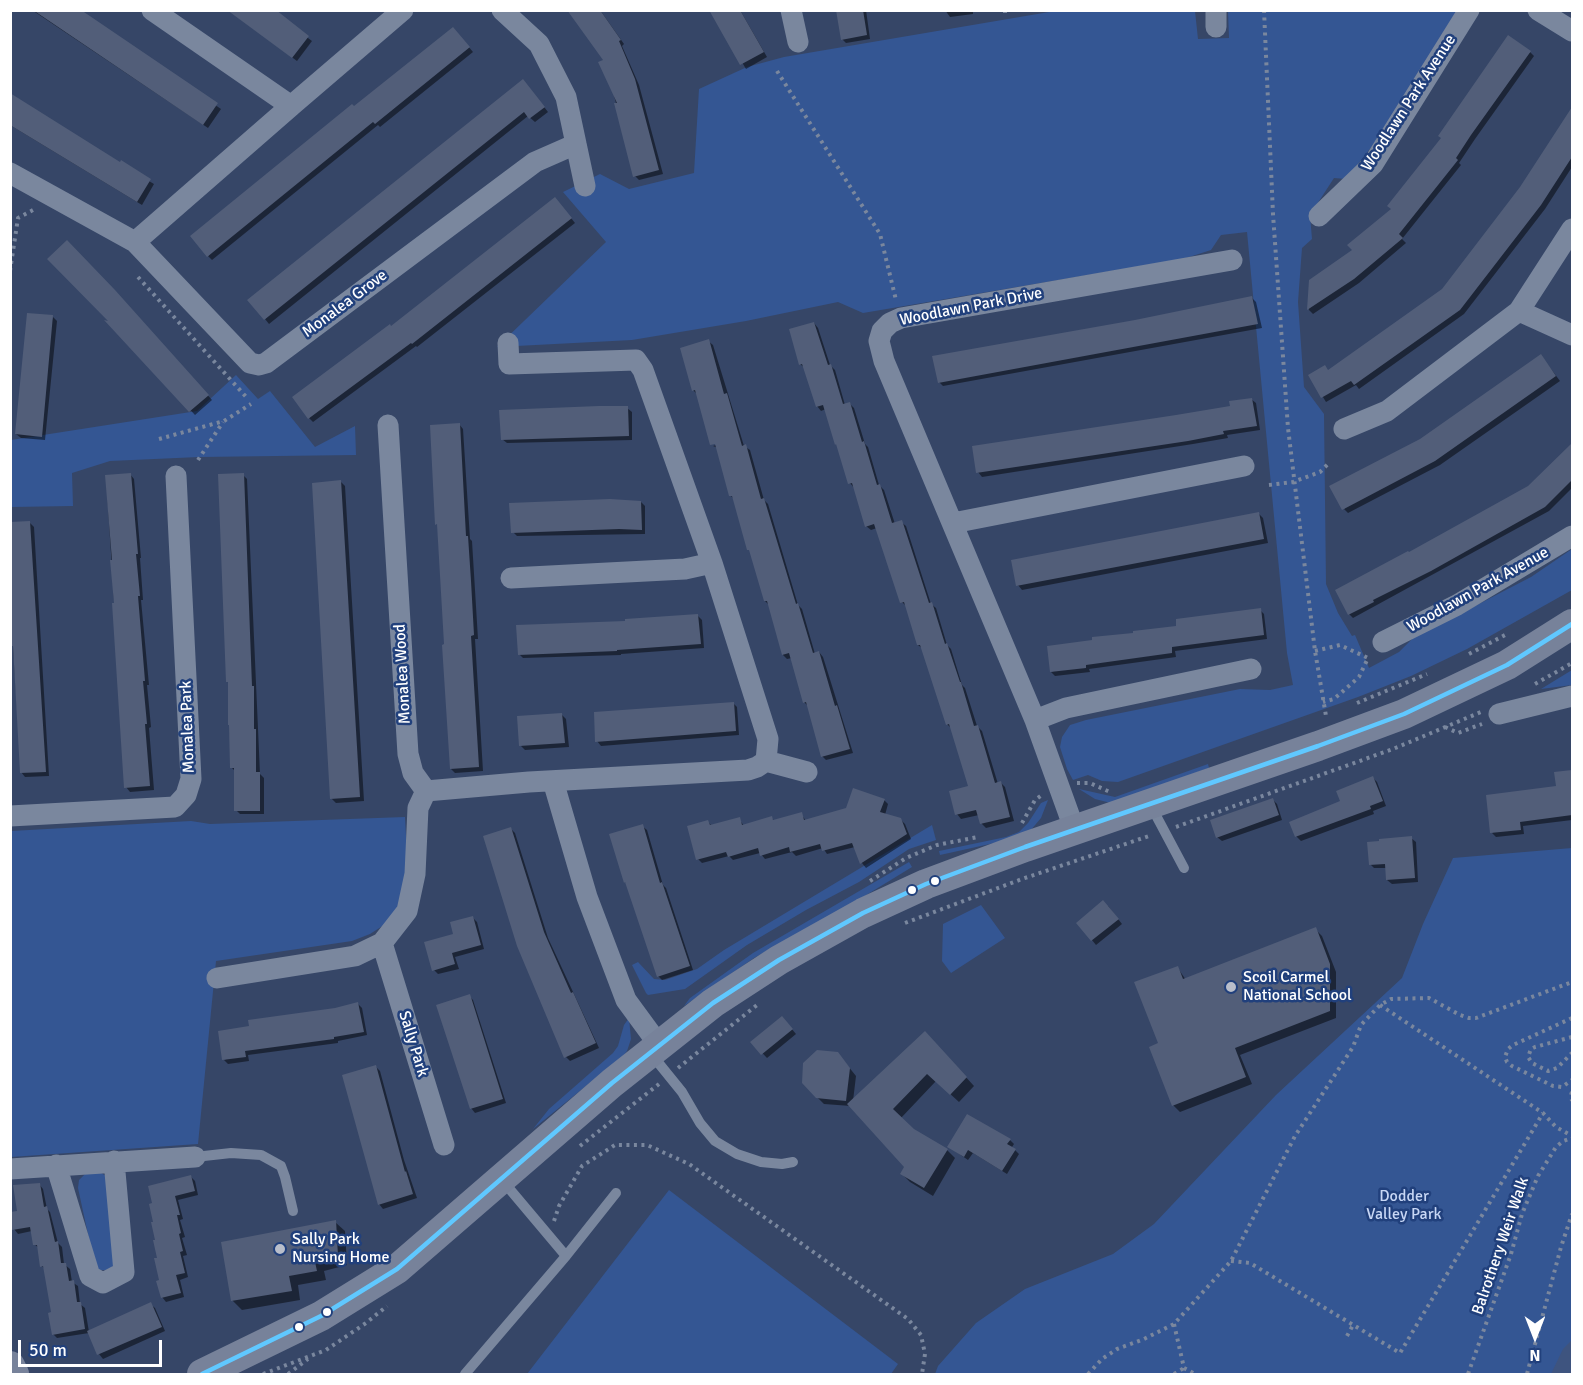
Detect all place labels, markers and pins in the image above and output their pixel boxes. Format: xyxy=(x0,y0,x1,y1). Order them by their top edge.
unlabelled marker xyxy=(929,875,941,887)
unlabelled marker xyxy=(906,884,918,896)
place label: Scoil Carmel National School xyxy=(1243,968,1352,1006)
marker: Scoil Carmel National School xyxy=(1224,980,1238,994)
place label: Sally Park Nursing Home xyxy=(292,1230,389,1268)
marker: Sally Park Nursing Home xyxy=(273,1242,287,1256)
unlabelled marker xyxy=(321,1306,333,1318)
unlabelled marker xyxy=(293,1321,305,1333)

